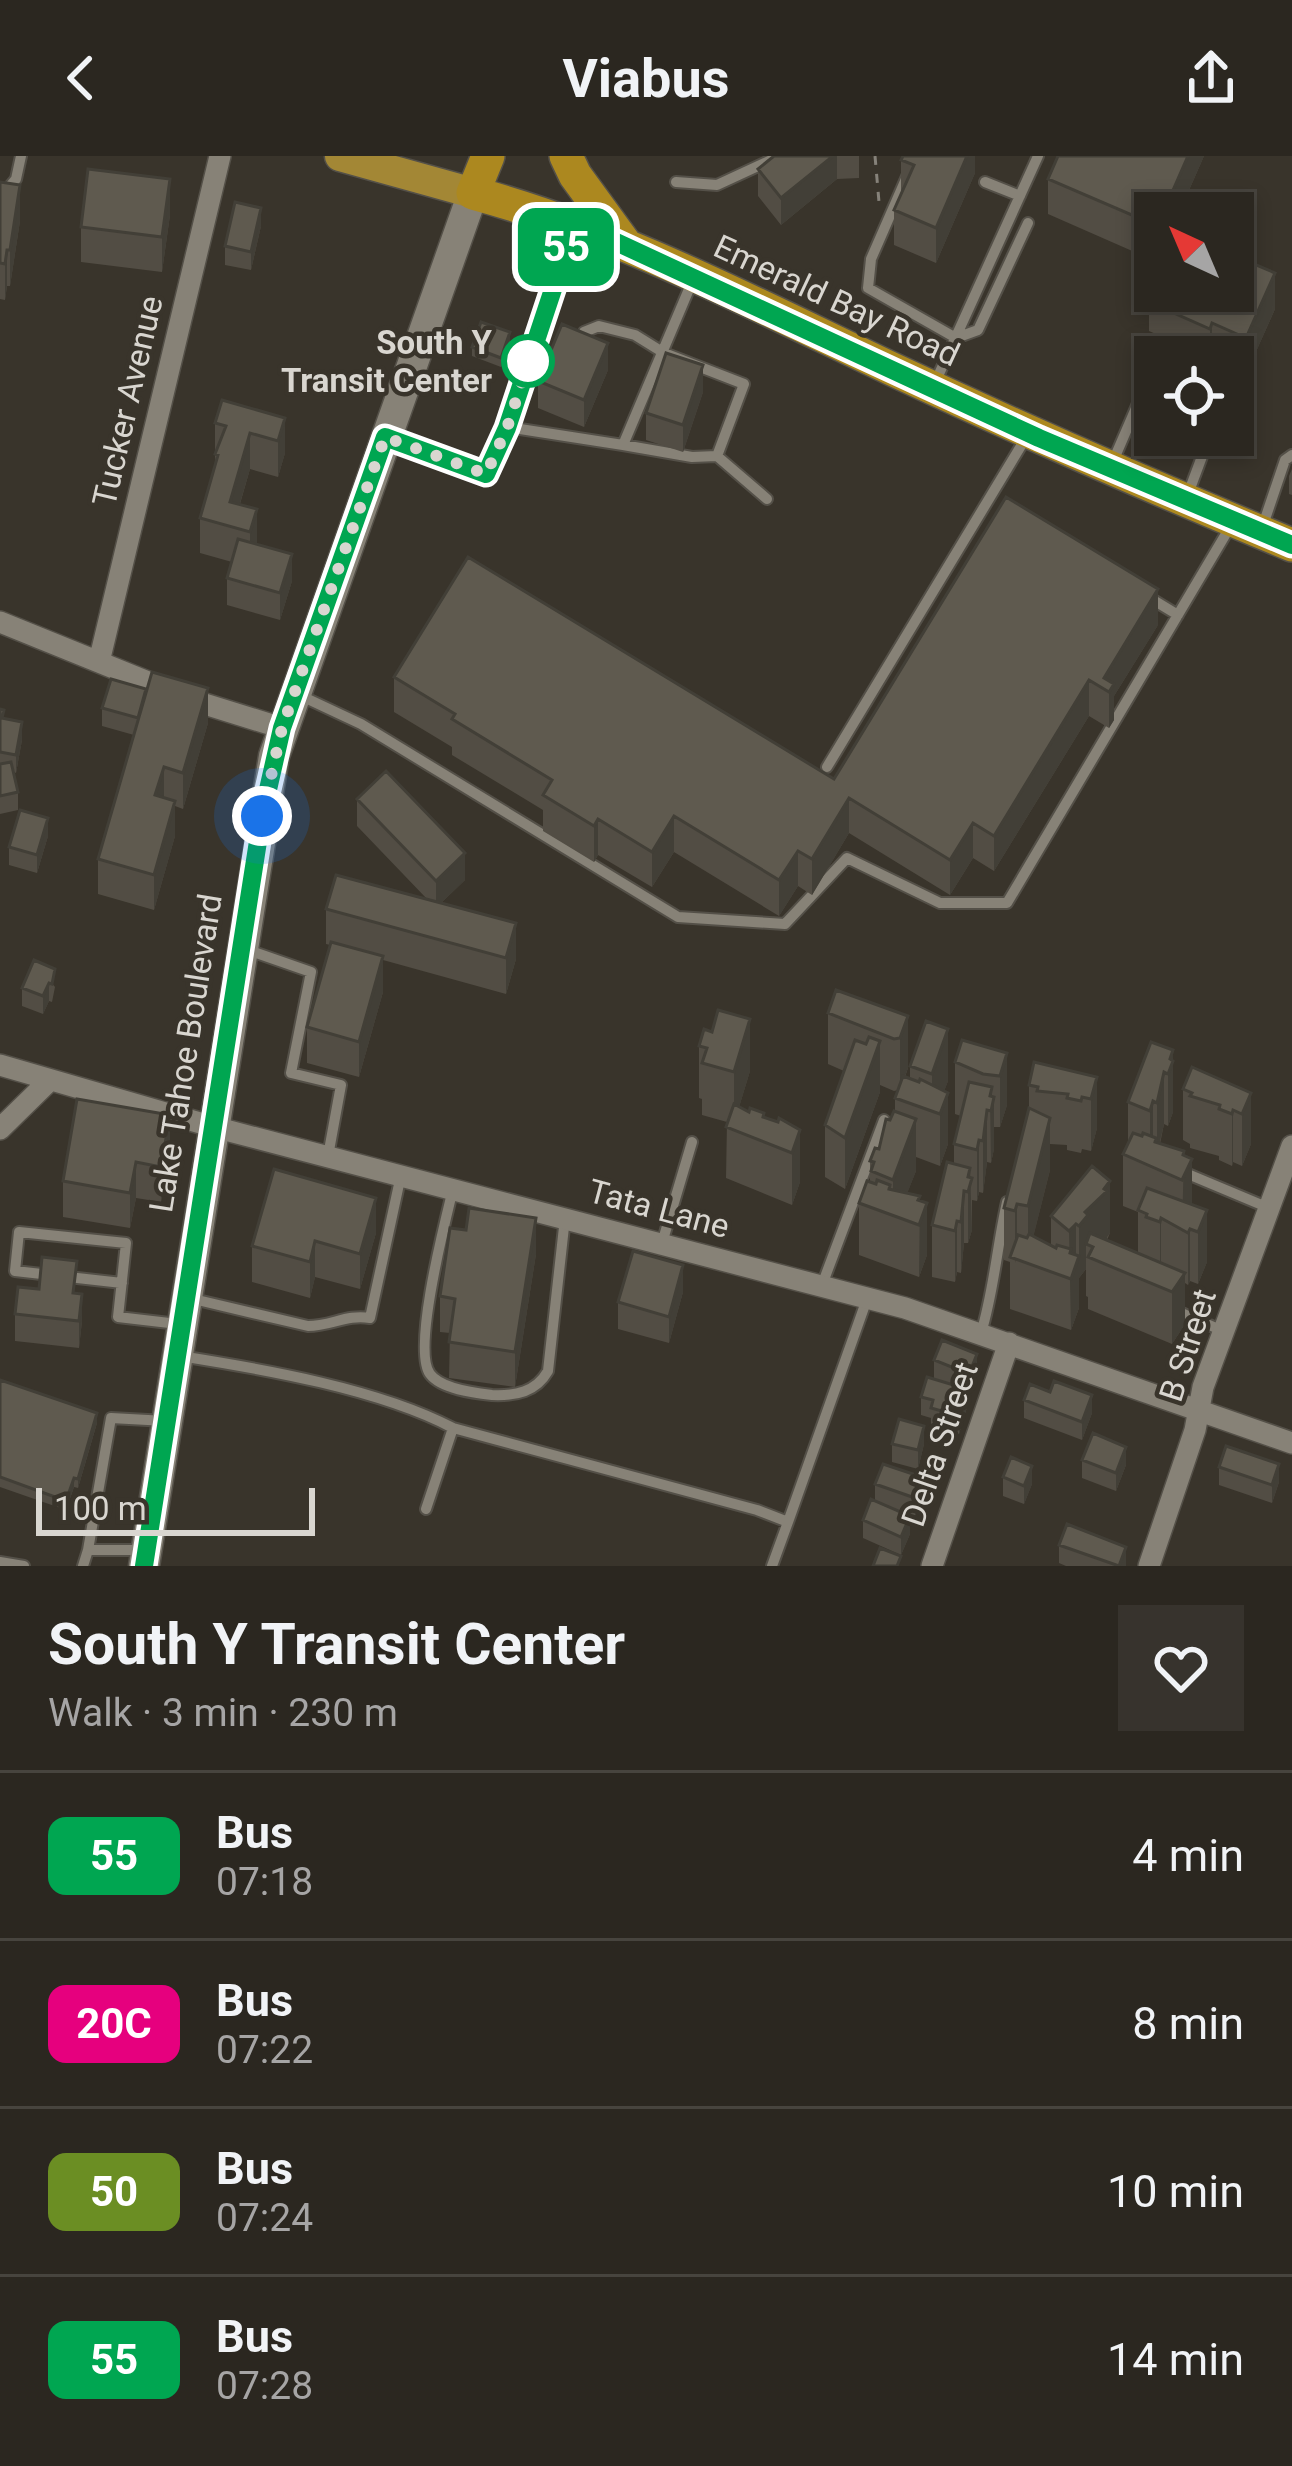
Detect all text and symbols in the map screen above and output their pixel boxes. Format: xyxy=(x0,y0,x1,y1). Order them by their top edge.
icon: back xyxy=(48,45,114,111)
icon: share xyxy=(1178,45,1244,111)
text: Viabus xyxy=(563,47,729,110)
north arrow xyxy=(1134,192,1254,312)
map controls xyxy=(1134,192,1254,456)
line badge: 55 xyxy=(512,208,620,286)
text: 55 xyxy=(542,222,590,271)
street label: Emerald Bay Road xyxy=(708,227,966,374)
street label: Tucker Avenue xyxy=(84,292,171,510)
place label: South Y Transit Center xyxy=(281,323,493,400)
marker: South Y Transit Center xyxy=(503,336,553,386)
button: locate xyxy=(1134,336,1254,456)
your location xyxy=(232,786,292,846)
street label: Lake Tahoe Boulevard xyxy=(141,891,230,1215)
street label: Tata Lane xyxy=(584,1171,734,1246)
street label: B Street xyxy=(1151,1284,1224,1406)
street label: Delta Street xyxy=(893,1357,986,1531)
scale bar xyxy=(36,1482,315,1535)
text: 100 m xyxy=(54,1489,147,1528)
button: heart xyxy=(1118,1605,1244,1731)
text: South Y Transit Center xyxy=(48,1611,625,1678)
text: Walk · 3 min · 230 m xyxy=(48,1690,398,1736)
text: Bus xyxy=(216,1806,293,1859)
text: 4 min xyxy=(1132,1829,1244,1882)
text: 55 xyxy=(90,1831,138,1880)
text: 07:18 xyxy=(216,1859,313,1905)
text: Bus xyxy=(216,1974,293,2027)
text: 8 min xyxy=(1132,1997,1244,2050)
text: 20C xyxy=(76,1999,152,2048)
text: 07:22 xyxy=(216,2027,313,2073)
text: Bus xyxy=(216,2142,293,2195)
text: 10 min xyxy=(1107,2165,1244,2218)
text: 50 xyxy=(90,2167,138,2216)
text: 07:24 xyxy=(216,2195,313,2241)
text: Bus xyxy=(216,2310,293,2363)
text: 14 min xyxy=(1107,2333,1244,2386)
text: 55 xyxy=(90,2335,138,2384)
text: 07:28 xyxy=(216,2363,313,2409)

